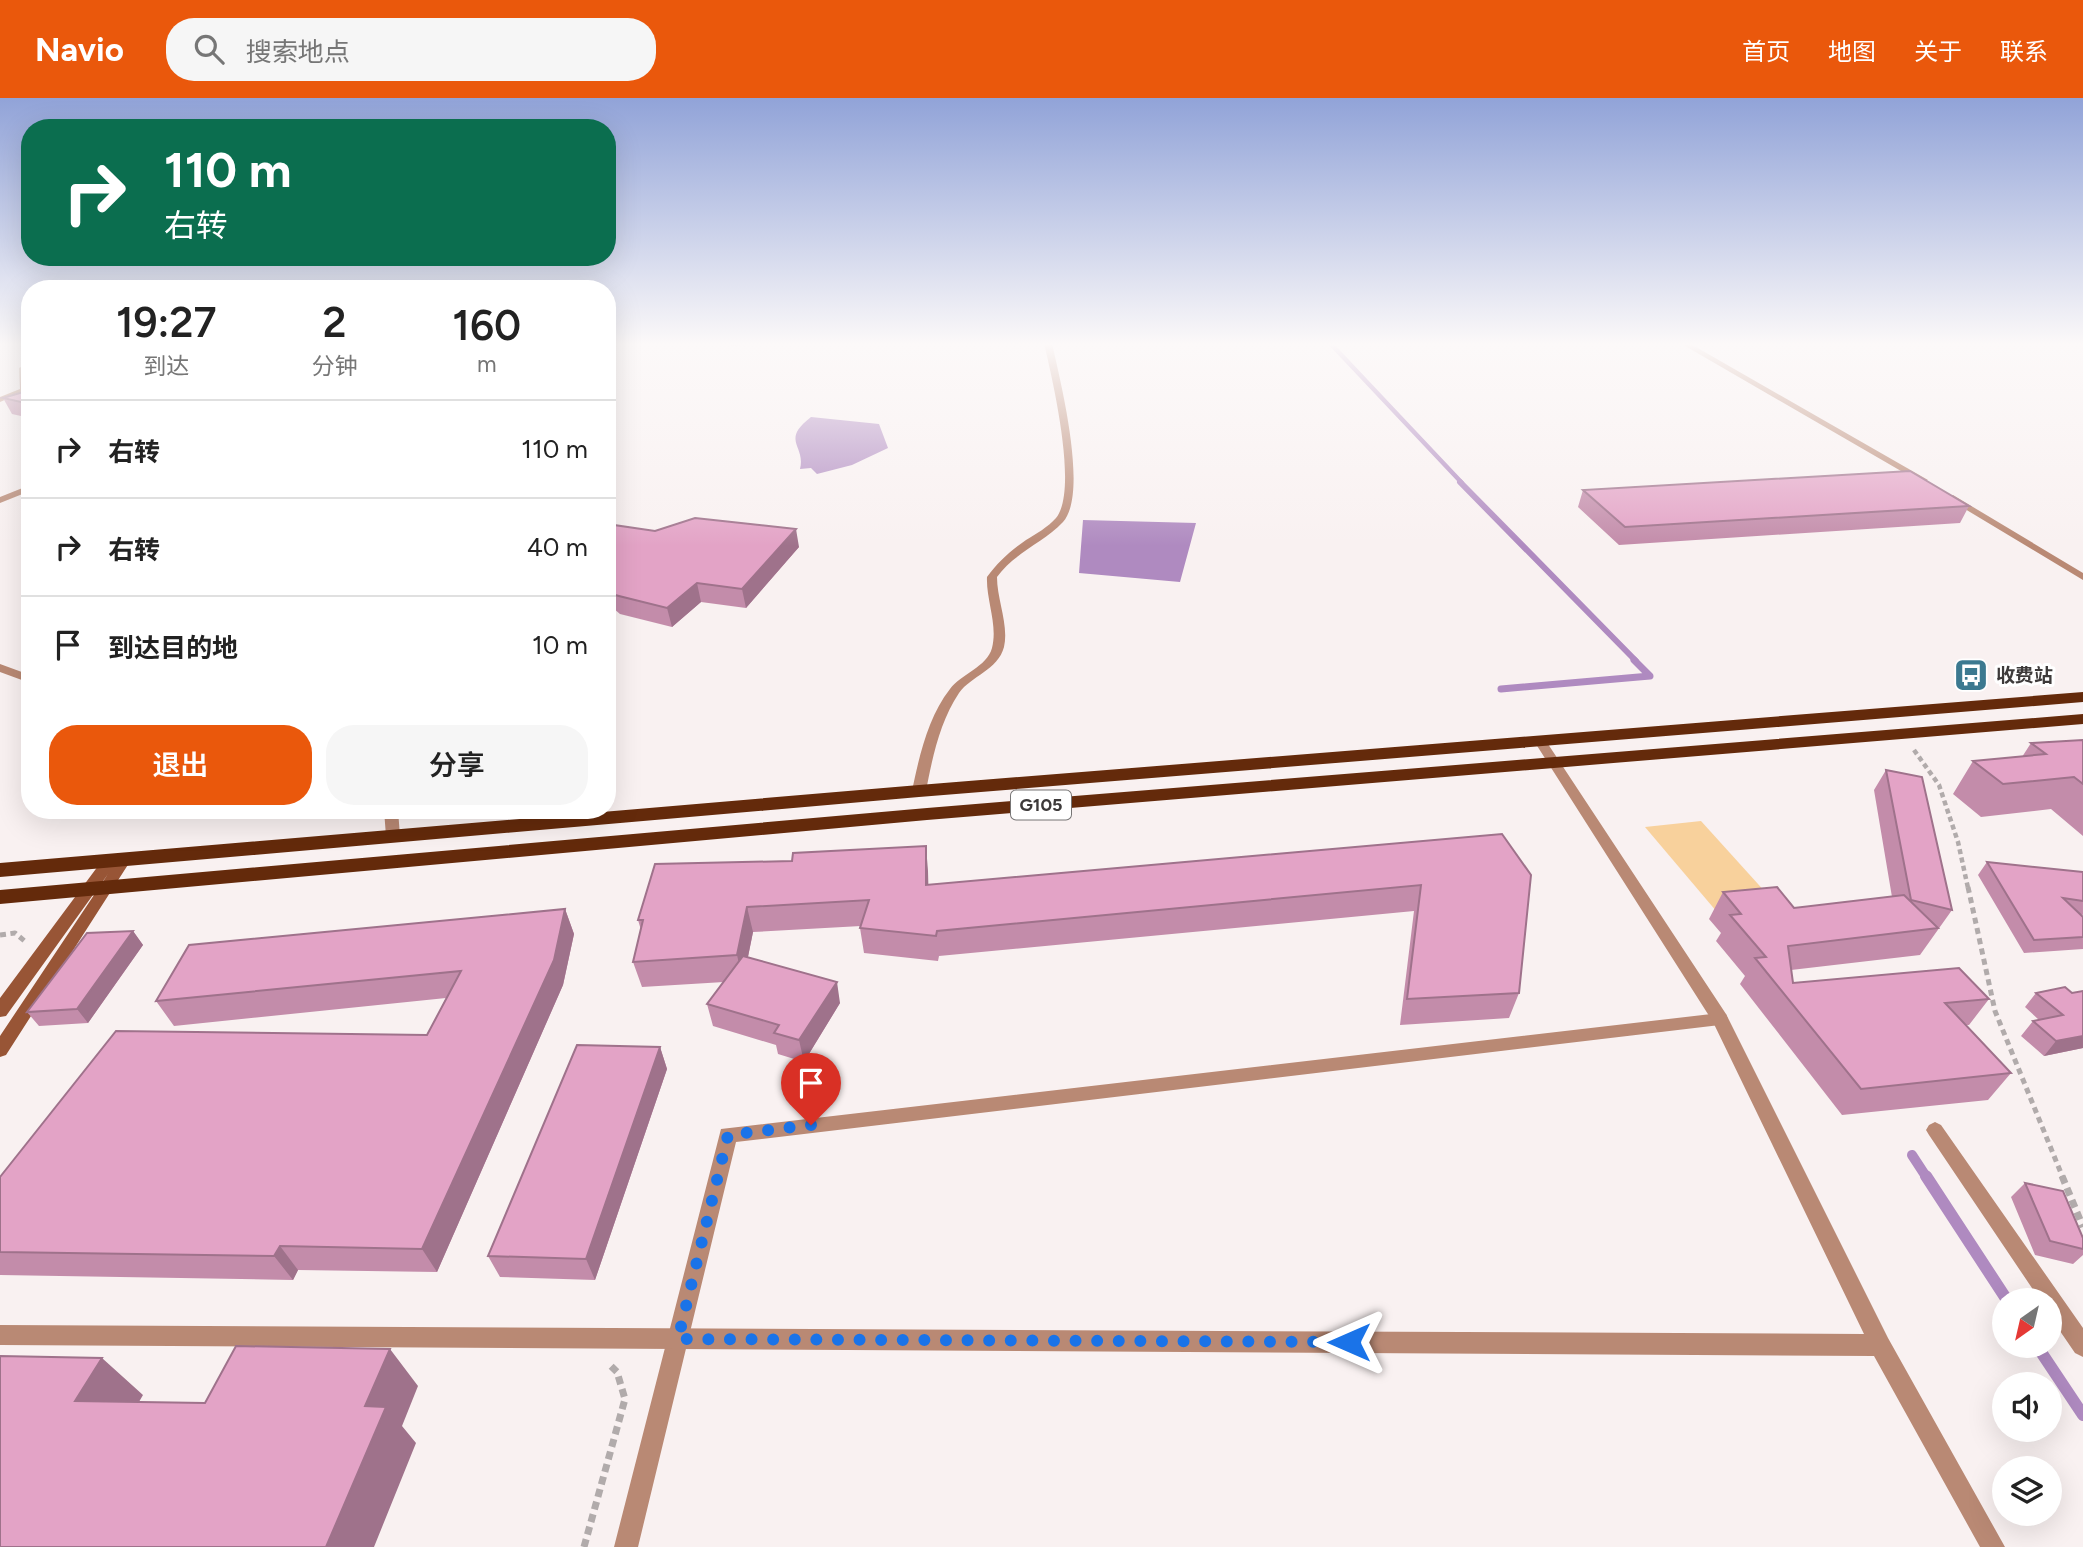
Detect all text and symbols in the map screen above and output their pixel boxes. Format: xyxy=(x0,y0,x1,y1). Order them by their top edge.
search box xyxy=(166,18,656,81)
text: Navio xyxy=(35,30,124,69)
icon: search xyxy=(190,30,228,68)
text: 搜索地点 xyxy=(246,36,350,68)
text: 首页 xyxy=(1742,37,1790,66)
text: 地图 xyxy=(1828,37,1876,66)
text: 关于 xyxy=(1914,37,1962,66)
text: 联系 xyxy=(2000,37,2048,66)
text: 110 m xyxy=(164,140,292,199)
icon: right xyxy=(49,147,140,238)
text: 右转 xyxy=(164,207,228,245)
text: 19:27 xyxy=(116,297,216,348)
text: 2 xyxy=(322,297,346,348)
text: 160 xyxy=(452,300,521,351)
text: m xyxy=(477,350,496,378)
text: 到达 xyxy=(143,352,189,380)
text: 分钟 xyxy=(311,352,357,380)
icon: right xyxy=(49,430,87,468)
text: 110 m xyxy=(521,433,588,465)
text: 右转 xyxy=(108,436,160,468)
icon: right xyxy=(49,528,87,566)
text: 40 m xyxy=(527,531,588,563)
text: 右转 xyxy=(108,534,160,566)
icon: arrive xyxy=(49,626,87,664)
text: 10 m xyxy=(532,629,588,661)
text: 到达目的地 xyxy=(108,632,238,664)
bus stop icon: 收费站 xyxy=(1952,656,1990,694)
place label: 收费站 xyxy=(1996,664,2053,687)
button: 退出 xyxy=(49,725,312,805)
button: 分享 xyxy=(326,725,588,805)
road number: G105 xyxy=(1011,790,1071,820)
pin xyxy=(781,1053,841,1125)
icon: arrive xyxy=(792,1064,830,1102)
north arrow xyxy=(1992,1288,2062,1358)
map controls xyxy=(1992,1288,2062,1526)
position arrow xyxy=(1312,1305,1386,1379)
button: sound xyxy=(1992,1372,2062,1442)
button: layers xyxy=(1992,1456,2062,1526)

